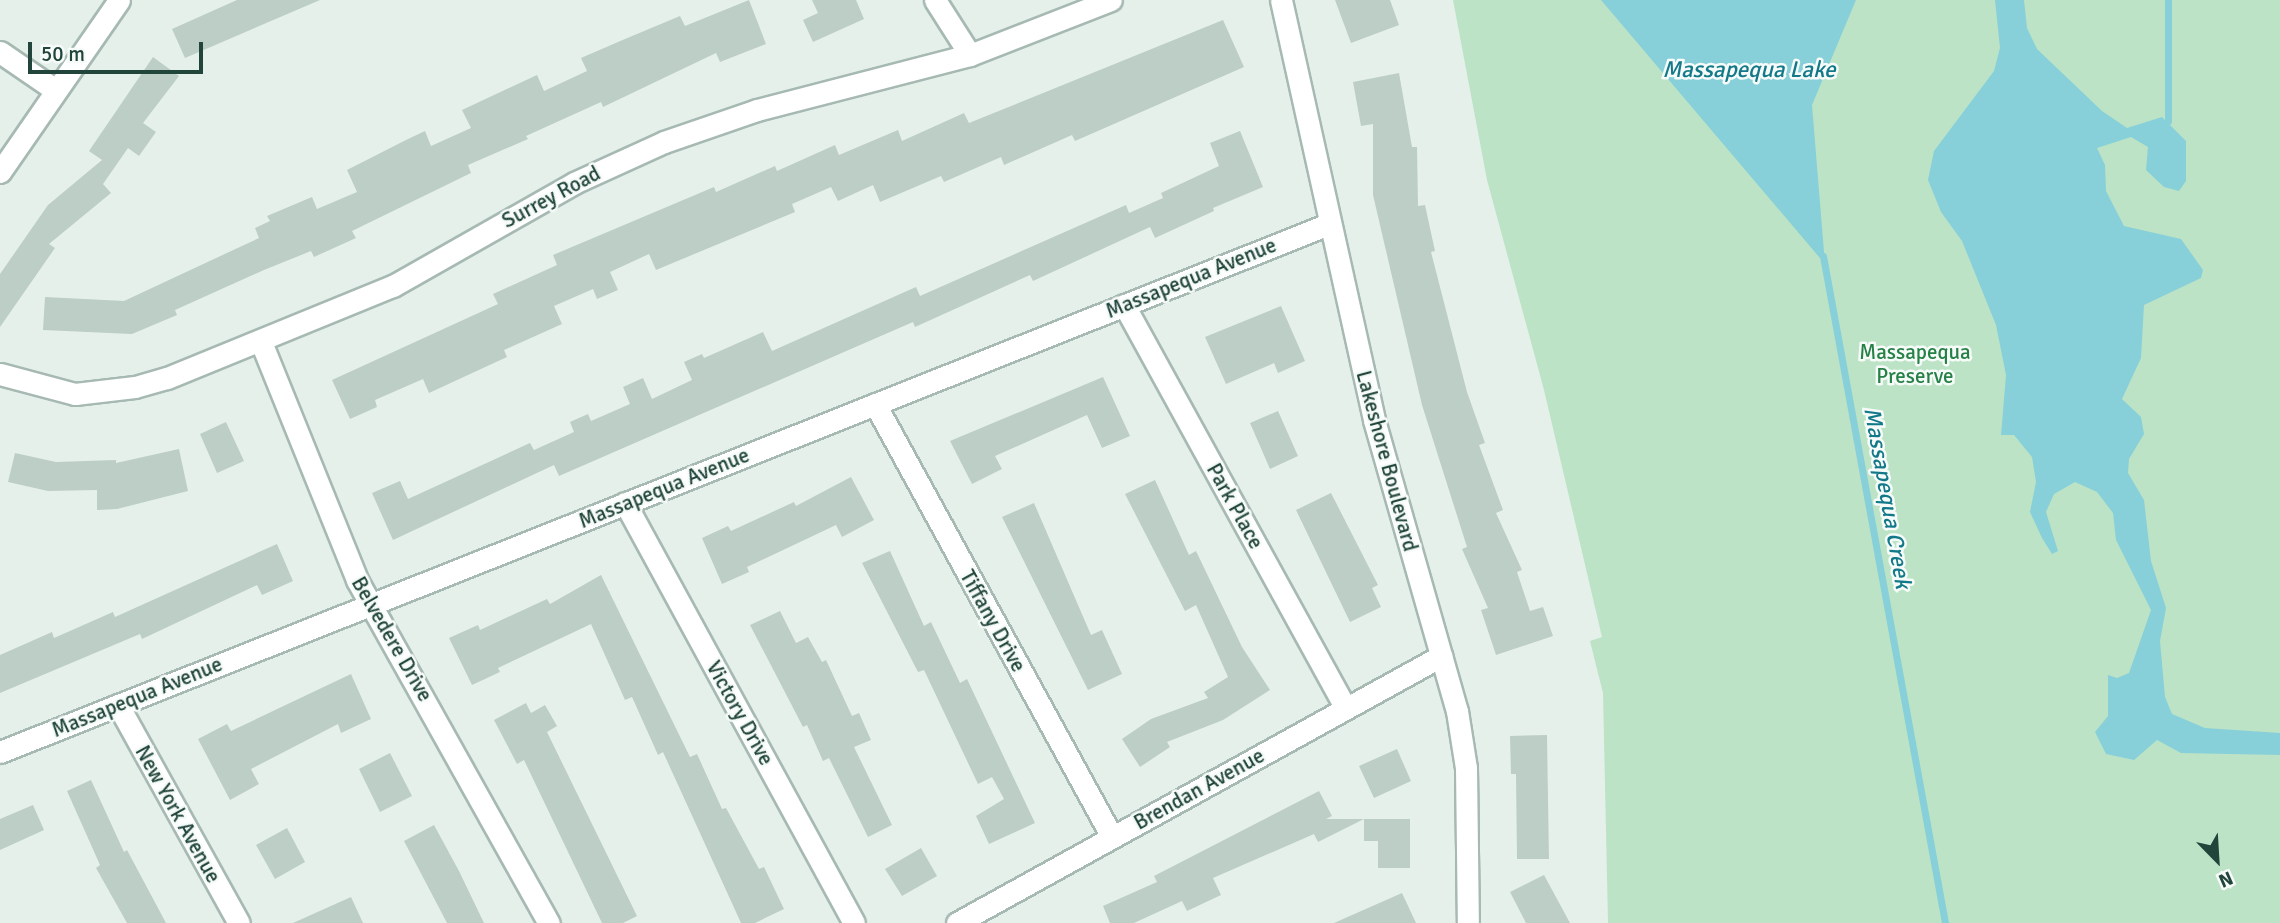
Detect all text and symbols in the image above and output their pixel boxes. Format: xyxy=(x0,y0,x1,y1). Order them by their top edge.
scale bar xyxy=(32,28,206,72)
text: 50 m xyxy=(41,41,85,67)
water label: Massapequa Lake xyxy=(1662,56,1836,84)
street label: Surrey Road xyxy=(497,161,605,233)
street label: Massapequa Avenue xyxy=(1102,232,1280,324)
park label: Massapequa Preserve xyxy=(1859,339,1971,389)
street label: Lakeshore Boulevard xyxy=(1351,368,1423,554)
water label: Massapequa Creek xyxy=(1857,405,1917,591)
street label: Massapequa Avenue xyxy=(575,442,753,534)
street label: Park Place xyxy=(1201,459,1269,553)
street label: Tiffany Drive xyxy=(955,566,1031,676)
street label: Belvedere Drive xyxy=(346,572,438,706)
street label: Massapequa Avenue xyxy=(48,651,226,743)
street label: Victory Drive xyxy=(701,656,779,770)
street label: New York Avenue xyxy=(130,741,226,887)
street label: Brendan Avenue xyxy=(1129,743,1269,835)
north arrow xyxy=(2182,825,2252,895)
text: N xyxy=(2215,866,2236,893)

